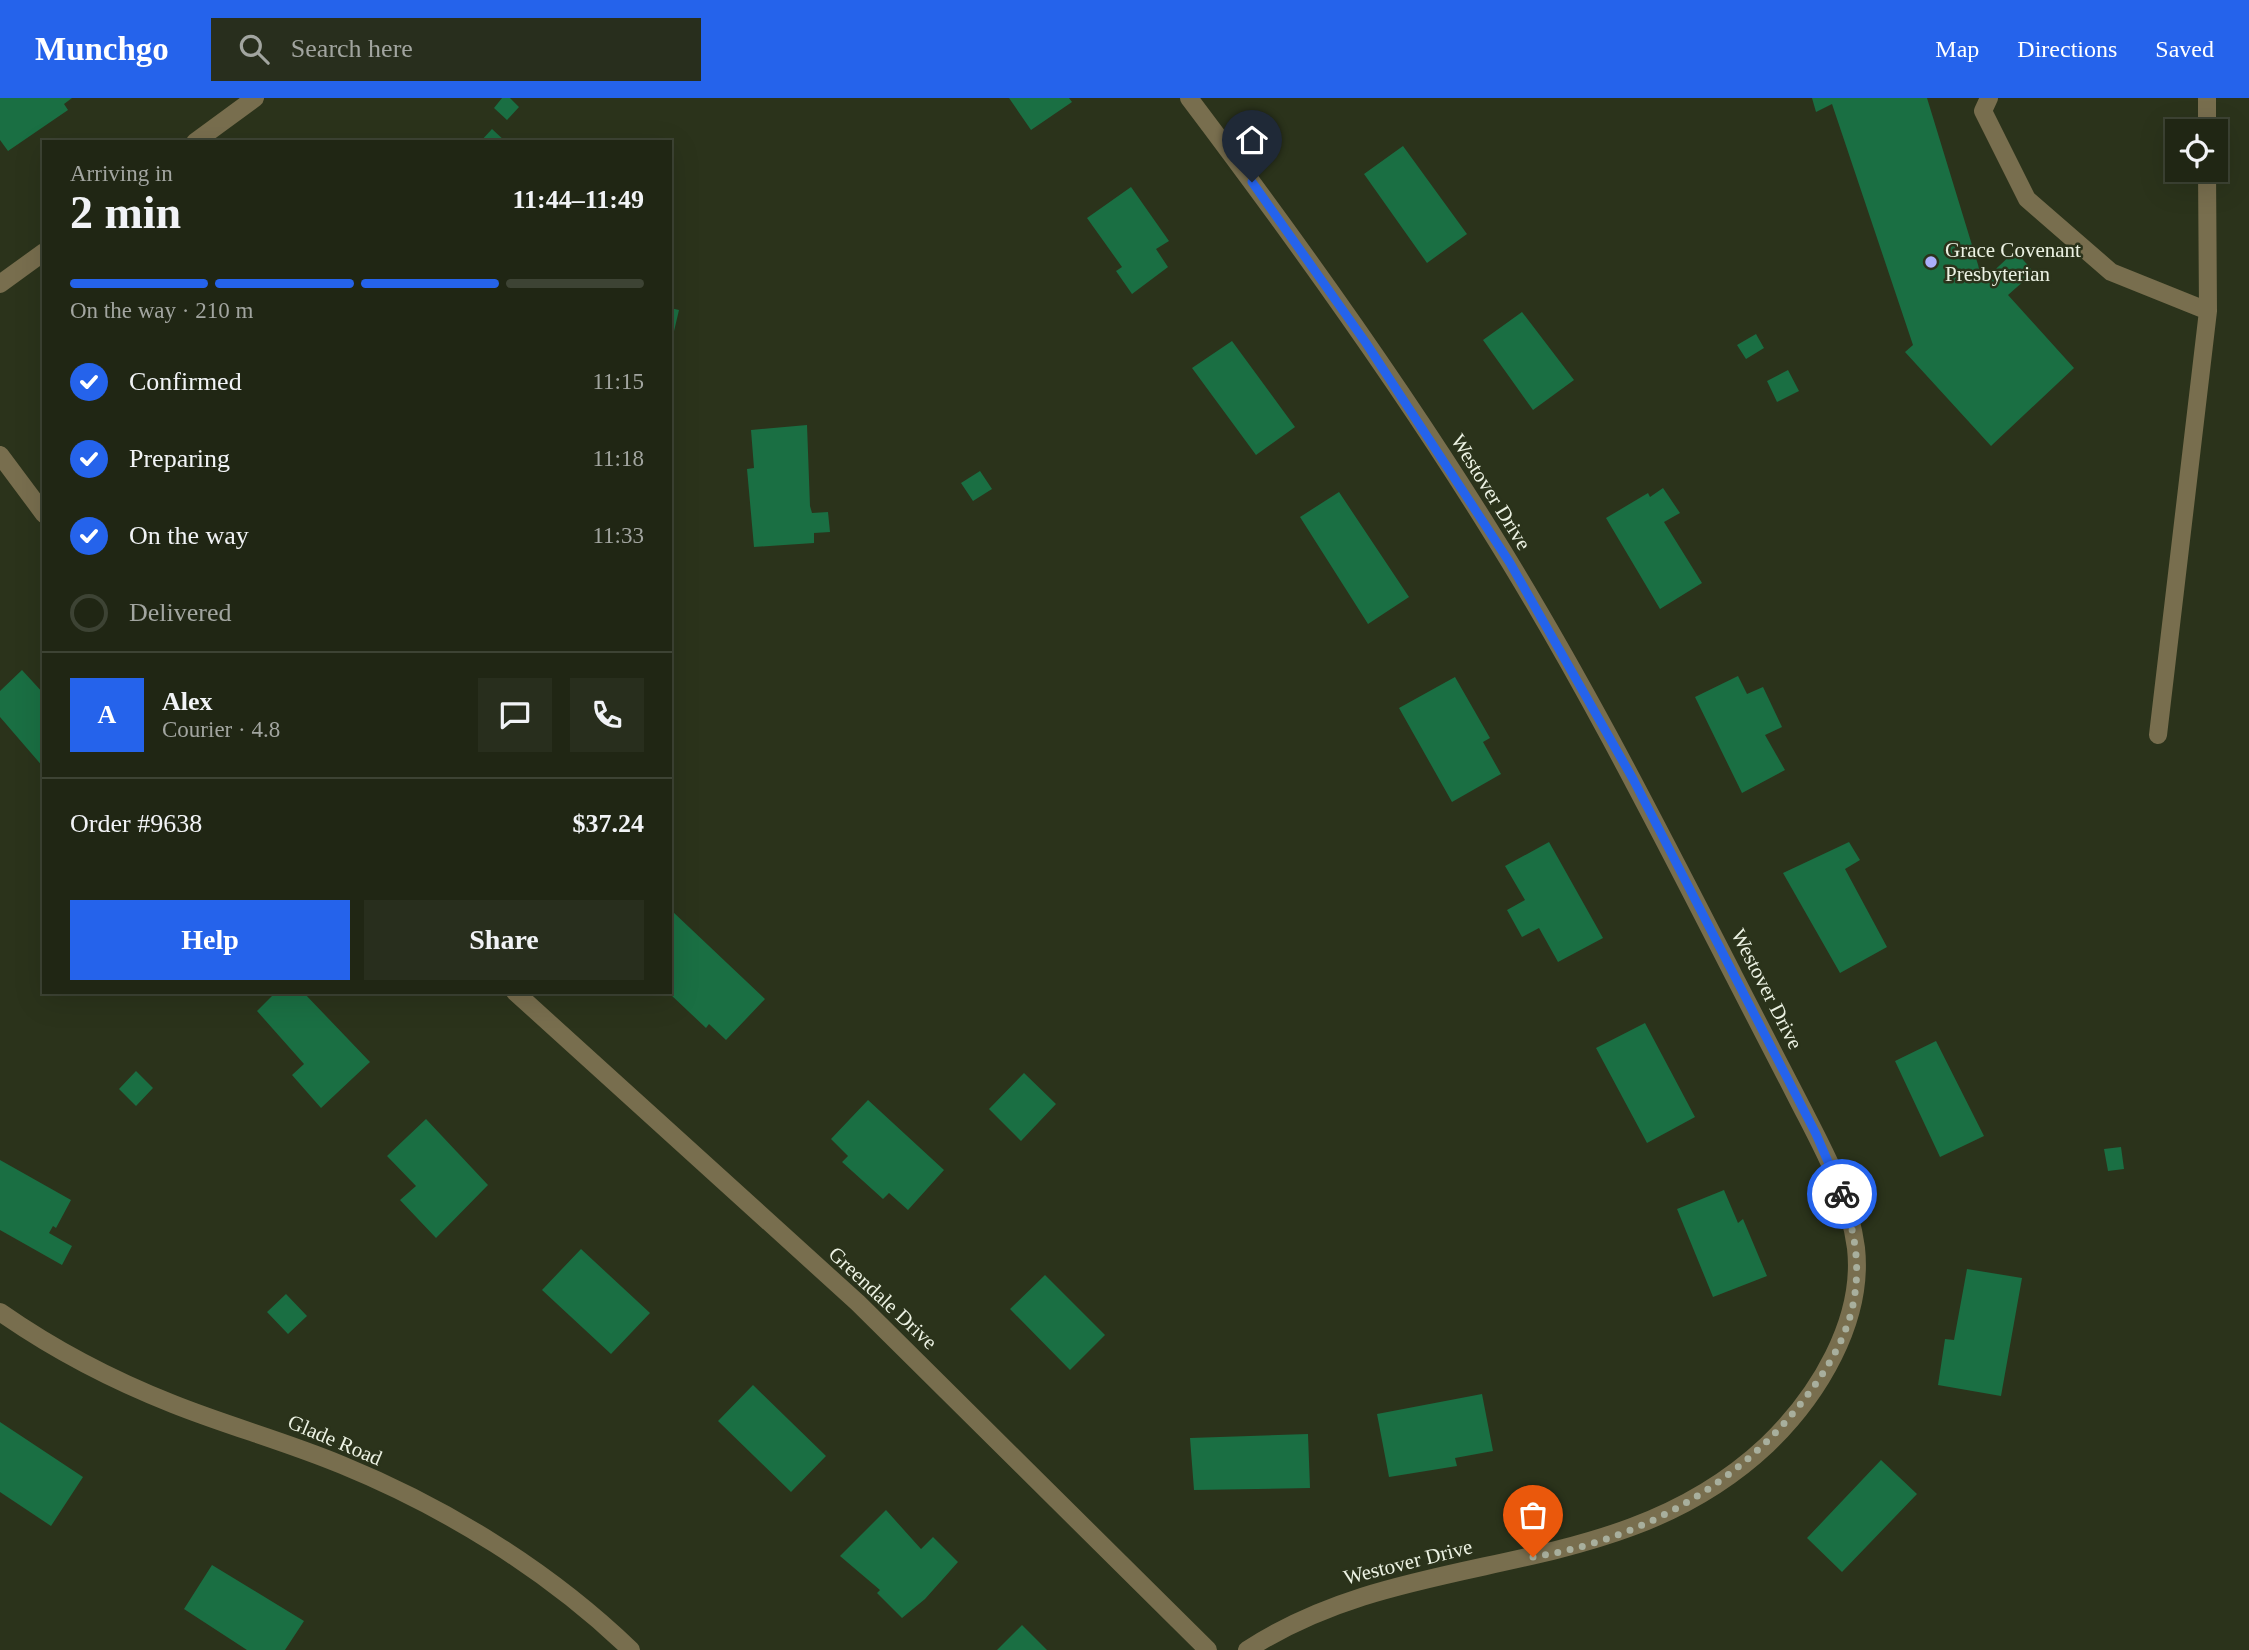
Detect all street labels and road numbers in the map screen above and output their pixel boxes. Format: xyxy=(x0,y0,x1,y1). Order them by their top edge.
street label: Westover Drive xyxy=(1446,430,1536,554)
street label: Westover Drive xyxy=(1726,925,1808,1053)
street label: Greendale Drive xyxy=(824,1242,942,1354)
street label: Glade Road xyxy=(284,1409,386,1471)
street label: Westover Drive xyxy=(1341,1534,1475,1590)

